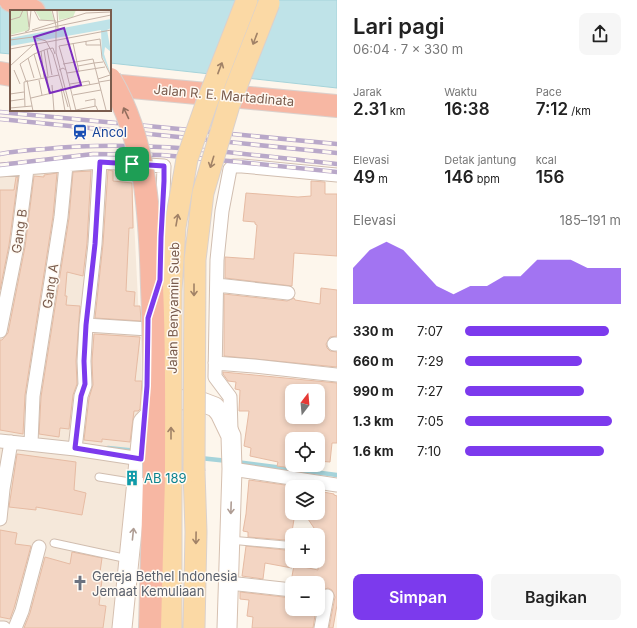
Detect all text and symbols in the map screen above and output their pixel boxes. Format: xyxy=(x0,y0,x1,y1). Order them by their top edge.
inset map xyxy=(10,10,111,111)
text: Lari pagi xyxy=(353,13,444,39)
button: share xyxy=(579,13,621,55)
one-way arrow xyxy=(250,33,258,45)
text: 06:04 · 7 × 330 m xyxy=(353,41,463,57)
one-way arrow xyxy=(217,63,225,75)
street label: Jalan R. E. Martadinata xyxy=(153,81,295,109)
text: Jarak xyxy=(353,85,382,99)
text: Waktu xyxy=(444,85,477,99)
text: Pace xyxy=(536,85,562,99)
text: 2.31 xyxy=(353,99,387,119)
text: 16:38 xyxy=(444,99,490,119)
text: 7:12 xyxy=(536,99,568,119)
text: km xyxy=(387,104,405,118)
text: /km xyxy=(568,104,591,118)
one-way arrow xyxy=(121,107,129,119)
station icon: Ancol xyxy=(71,123,89,141)
place label: Ancol xyxy=(92,124,127,140)
pin xyxy=(115,147,149,181)
icon: arrive xyxy=(121,153,143,175)
text: Elevasi xyxy=(353,153,389,167)
text: Detak jantung xyxy=(444,153,516,167)
text: kcal xyxy=(536,153,557,167)
one-way arrow xyxy=(208,155,215,168)
text: 49 xyxy=(353,167,375,187)
text: 146 xyxy=(444,167,474,187)
text: 156 xyxy=(536,167,564,187)
text: m xyxy=(375,172,388,186)
text: bpm xyxy=(474,172,500,186)
street label: Gang B xyxy=(8,208,30,254)
text: Elevasi xyxy=(353,212,396,228)
text: 185–191 m xyxy=(560,212,621,228)
one-way arrow xyxy=(173,214,181,227)
street label: Jalan Benyamin Sueb xyxy=(164,242,182,374)
street label: Gang A xyxy=(39,262,61,310)
one-way arrow xyxy=(190,283,198,296)
text: 330 m xyxy=(353,323,394,339)
text: 7:07 xyxy=(417,323,443,339)
text: 660 m xyxy=(353,353,394,369)
text: 7:29 xyxy=(417,353,444,369)
text: 990 m xyxy=(353,383,394,399)
text: 7:27 xyxy=(417,383,443,399)
north arrow xyxy=(285,384,325,424)
map controls xyxy=(285,384,325,616)
text: 1.3 km xyxy=(353,413,394,429)
text: 7:05 xyxy=(417,413,444,429)
one-way arrow xyxy=(167,427,175,440)
button: locate xyxy=(285,432,325,472)
text: 1.6 km xyxy=(353,443,394,459)
text: 7:10 xyxy=(417,443,441,459)
building icon: AB 189 xyxy=(123,469,141,487)
place label: AB 189 xyxy=(144,470,187,486)
button: layers xyxy=(285,480,325,520)
one-way arrow xyxy=(227,501,235,514)
one-way arrow xyxy=(129,528,136,541)
button: + xyxy=(285,528,325,568)
one-way arrow xyxy=(192,531,200,544)
place label: Gereja Bethel Indonesia Jemaat Kemuliaan xyxy=(92,568,238,599)
church icon: Gereja Bethel Indonesia Jemaat Kemuliaan xyxy=(71,574,89,592)
button: Simpan xyxy=(353,574,483,620)
button: Bagikan xyxy=(491,574,621,620)
button: − xyxy=(285,576,325,616)

